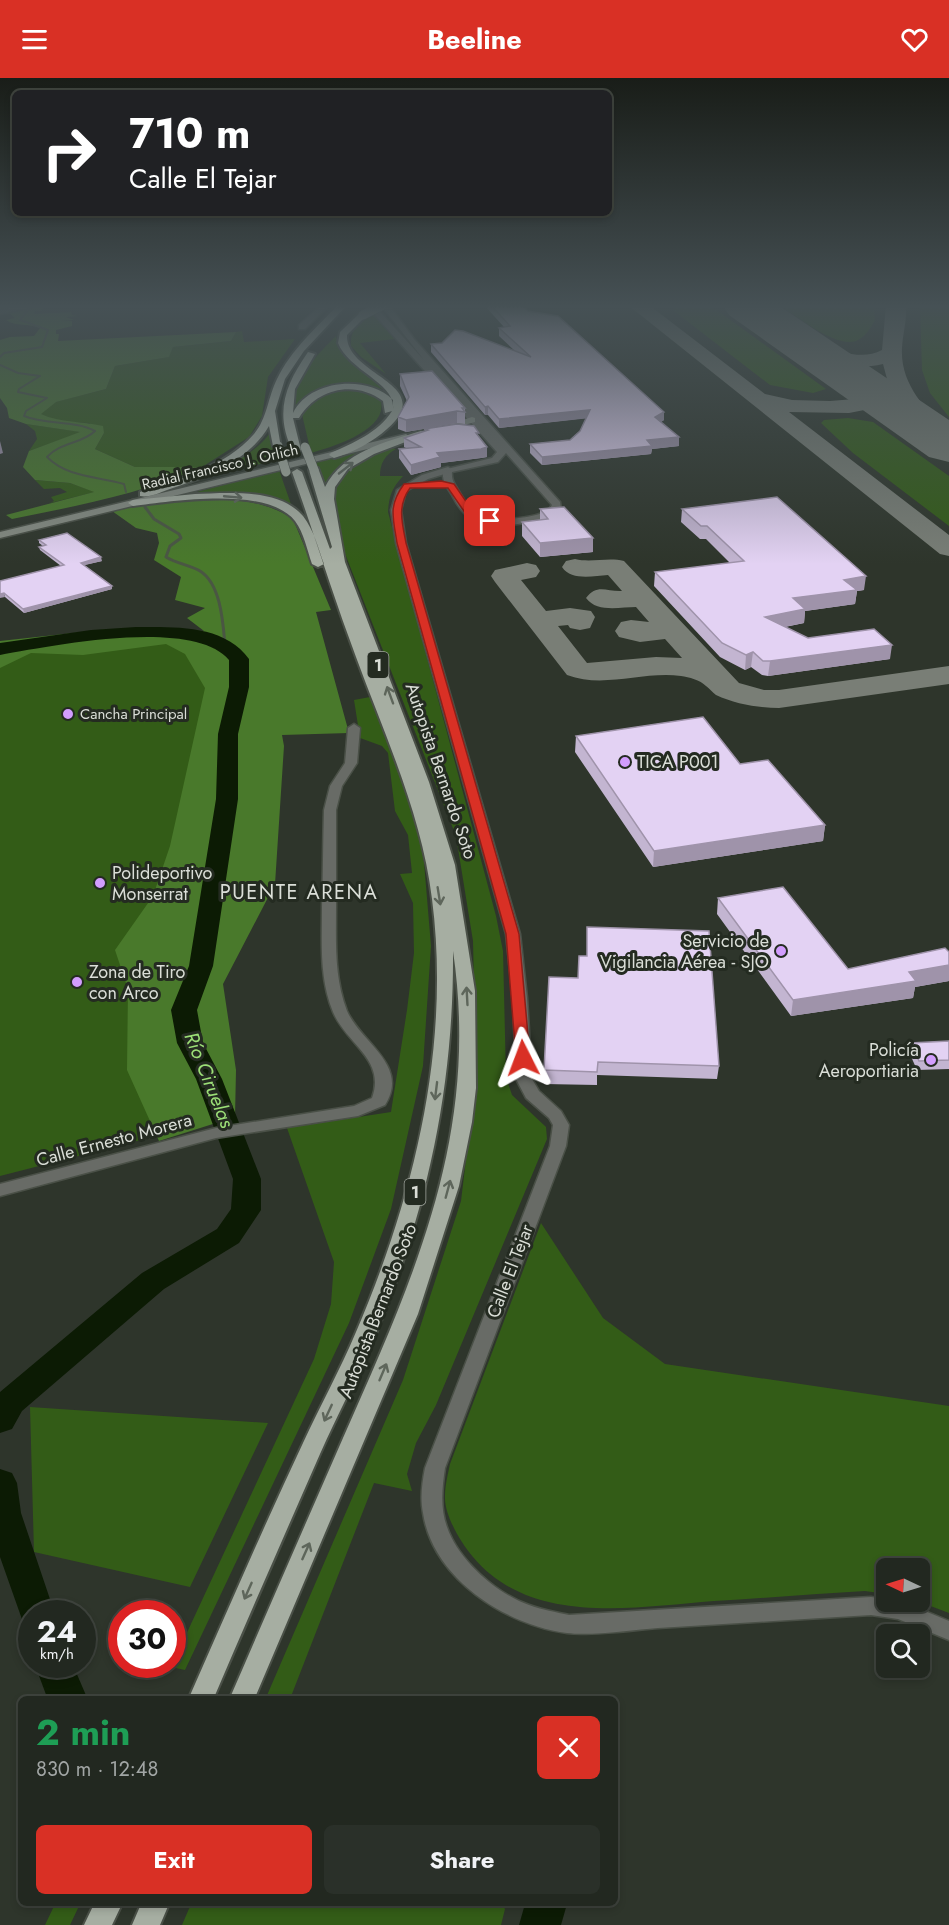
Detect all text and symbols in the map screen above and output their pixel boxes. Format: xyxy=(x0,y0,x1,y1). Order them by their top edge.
text: Beeline xyxy=(427,20,522,59)
icon: menu xyxy=(18,23,51,56)
icon: heart xyxy=(898,23,931,56)
text: 710 m xyxy=(129,103,251,164)
icon: right xyxy=(30,114,108,192)
text: Calle El Tejar xyxy=(129,159,277,198)
street label: Radial Francisco J. Orlich xyxy=(140,438,300,496)
one-way arrow xyxy=(338,461,354,474)
one-way arrow xyxy=(222,492,242,503)
pin xyxy=(464,495,515,546)
icon: arrive xyxy=(473,504,506,537)
road number: 1 xyxy=(368,652,388,678)
street label: Autopista Bernardo Soto xyxy=(399,679,483,863)
one-way arrow xyxy=(383,687,394,705)
place label: Cancha Principal xyxy=(80,703,187,725)
marker: Cancha Principal xyxy=(61,707,75,721)
place label: TICA P001 xyxy=(637,749,719,775)
marker: TICA P001 xyxy=(618,755,632,769)
place label: Polideportivo Monserrat xyxy=(112,860,212,907)
marker: Polideportivo Monserrat xyxy=(93,876,107,890)
district label: PUENTE ARENA xyxy=(220,878,378,907)
one-way arrow xyxy=(434,886,445,906)
place label: Servicio de Vigilancia Aérea - SJO xyxy=(600,928,769,975)
marker: Servicio de Vigilancia Aérea - SJO xyxy=(774,944,788,958)
place label: Zona de Tiro con Arco xyxy=(89,959,185,1006)
marker: Zona de Tiro con Arco xyxy=(70,975,84,989)
one-way arrow xyxy=(461,986,472,1006)
position arrow xyxy=(491,1026,555,1090)
water label: Río Ciruelas xyxy=(177,1028,241,1132)
place label: Policía Aeroportiaria xyxy=(819,1037,919,1084)
marker: Policía Aeroportiaria xyxy=(924,1053,938,1067)
one-way arrow xyxy=(430,1080,441,1100)
street label: Calle Ernesto Morera xyxy=(33,1107,195,1173)
road number: 1 xyxy=(404,1179,426,1205)
one-way arrow xyxy=(443,1180,455,1199)
street label: Autopista Bernardo Soto xyxy=(333,1220,423,1402)
street label: Calle El Tejar xyxy=(480,1220,540,1322)
one-way arrow xyxy=(378,1364,389,1382)
one-way arrow xyxy=(322,1404,334,1422)
one-way arrow xyxy=(300,1543,312,1561)
north arrow xyxy=(876,1558,930,1612)
map controls xyxy=(876,1558,930,1678)
one-way arrow xyxy=(242,1582,253,1600)
speed limit sign: 30 xyxy=(108,1600,186,1678)
text: 24 xyxy=(37,1610,77,1653)
button: search xyxy=(876,1624,930,1678)
text: km/h xyxy=(40,1643,74,1665)
text: 2 min xyxy=(36,1706,131,1758)
button: close xyxy=(537,1716,600,1779)
text: 830 m · 12:48 xyxy=(36,1755,158,1784)
button: Exit xyxy=(36,1825,312,1894)
button: Share xyxy=(324,1825,600,1894)

